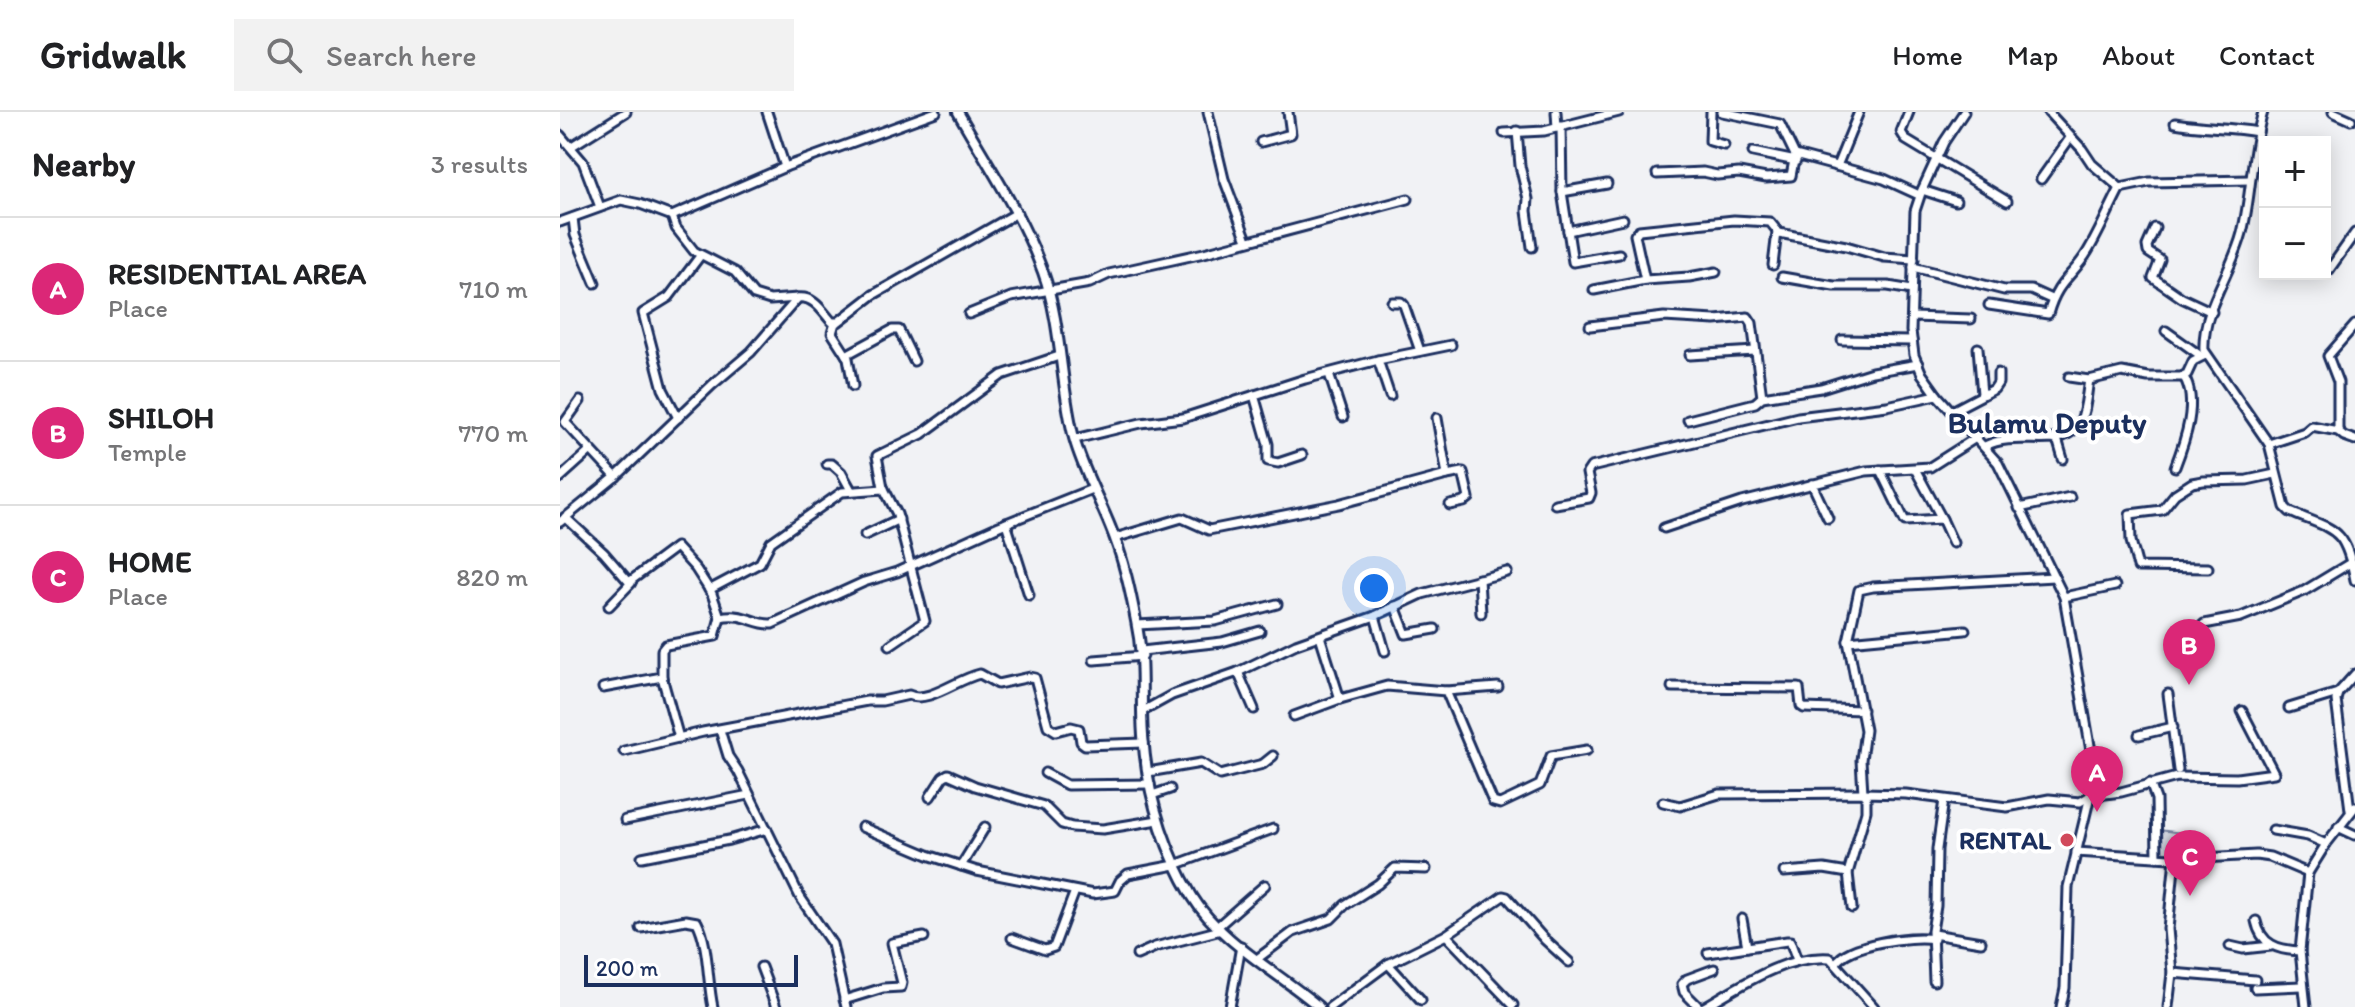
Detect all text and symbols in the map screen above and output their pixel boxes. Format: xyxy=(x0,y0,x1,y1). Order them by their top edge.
search box xyxy=(234,19,794,91)
text: Gridwalk xyxy=(40,32,186,78)
icon: search xyxy=(262,33,306,77)
text: Search here xyxy=(326,37,477,74)
text: Home xyxy=(1892,38,1963,72)
text: Map xyxy=(2007,38,2058,72)
text: About xyxy=(2102,38,2175,72)
text: Contact xyxy=(2219,38,2315,72)
map controls xyxy=(2259,136,2331,280)
button: + xyxy=(2259,136,2331,208)
text: Nearby xyxy=(32,144,135,185)
text: 3 results xyxy=(431,148,528,180)
button: − xyxy=(2259,208,2331,280)
text: RESIDENTIAL AREA xyxy=(108,255,366,292)
text: A xyxy=(50,273,66,305)
text: 710 m xyxy=(459,273,528,305)
text: Place xyxy=(108,292,168,324)
text: SHILOH xyxy=(108,399,214,436)
district label: Bulamu Deputy xyxy=(1948,404,2147,441)
text: B xyxy=(50,417,66,449)
text: 770 m xyxy=(458,417,528,449)
text: Temple xyxy=(108,436,187,468)
text: HOME xyxy=(108,543,192,580)
text: C xyxy=(50,561,66,593)
text: 820 m xyxy=(456,561,528,593)
your location xyxy=(1354,568,1394,608)
text: Place xyxy=(108,580,168,612)
pin: B xyxy=(2163,619,2215,685)
pin: A xyxy=(2071,746,2123,812)
place label: RENTAL xyxy=(1959,824,2052,856)
pin: C xyxy=(2164,830,2216,896)
marker: RENTAL xyxy=(2058,831,2076,849)
scale bar xyxy=(584,951,798,987)
text: 200 m xyxy=(596,955,658,982)

